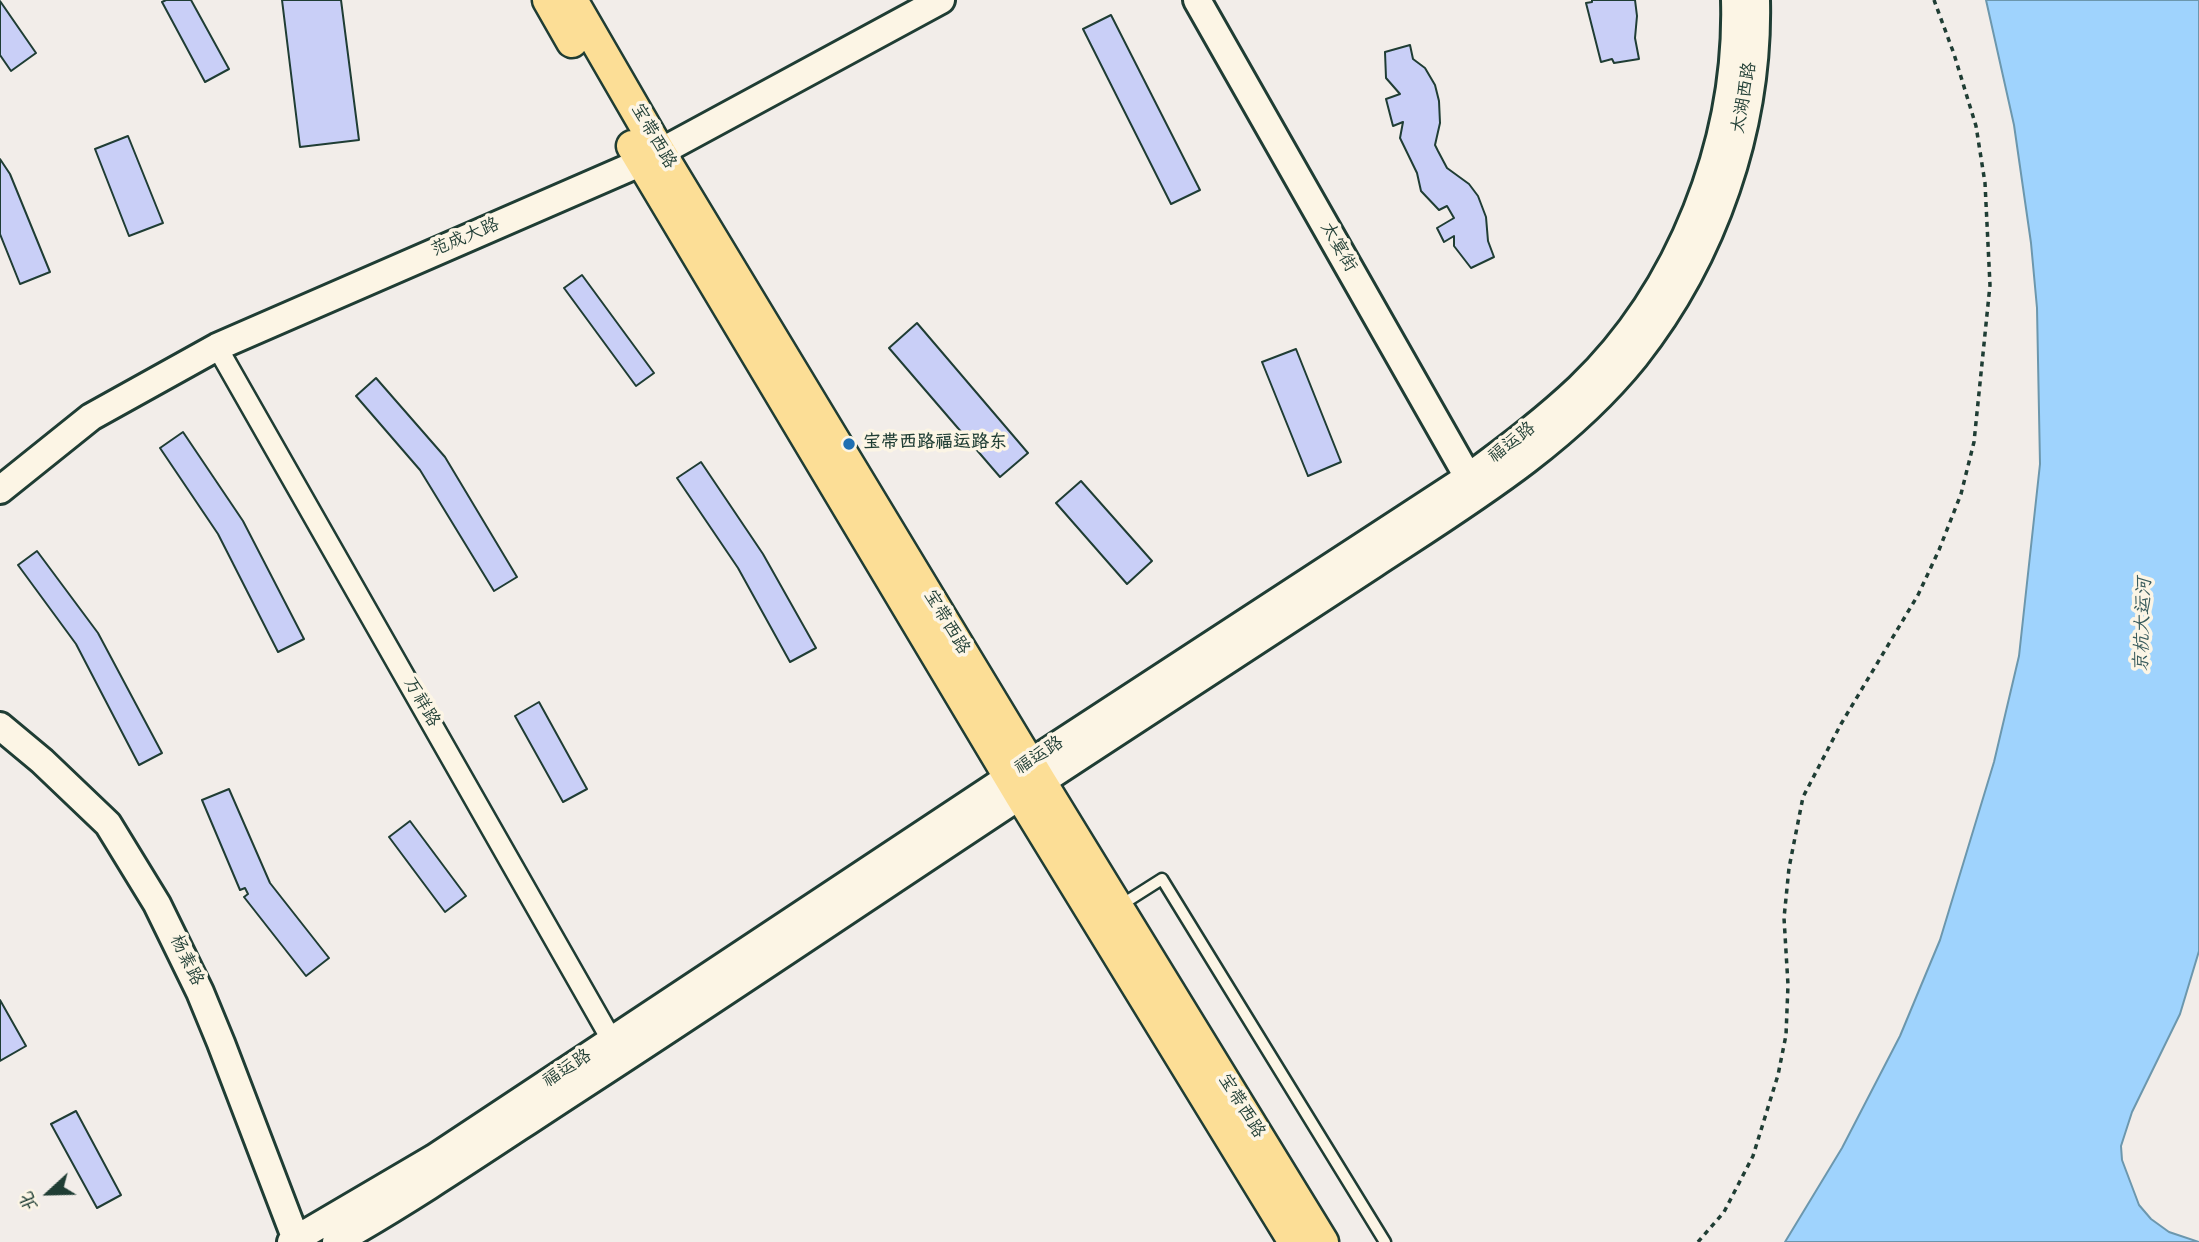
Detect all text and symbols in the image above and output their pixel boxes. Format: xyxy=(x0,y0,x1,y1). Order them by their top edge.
street label: 太湖西路 xyxy=(1729,61,1763,135)
street label: 宝带西路 xyxy=(625,100,679,174)
street label: 范成大路 xyxy=(429,215,503,263)
street label: 太宴街 xyxy=(1314,219,1360,277)
street label: 福运路 xyxy=(1485,419,1541,469)
place label: 宝带西路福运路东 xyxy=(863,433,1007,455)
marker: 宝带西路福运路东 xyxy=(841,436,857,452)
water label: 京杭大运河 xyxy=(2132,577,2158,673)
street label: 宝带西路 xyxy=(917,587,973,659)
street label: 万祥路 xyxy=(397,674,443,732)
street label: 福运路 xyxy=(1011,733,1069,781)
street label: 杨素路 xyxy=(163,932,207,990)
street label: 福运路 xyxy=(539,1046,597,1094)
street label: 宝带西路 xyxy=(1212,1071,1268,1143)
north arrow xyxy=(14,1158,84,1228)
text: 北 xyxy=(12,1186,47,1215)

